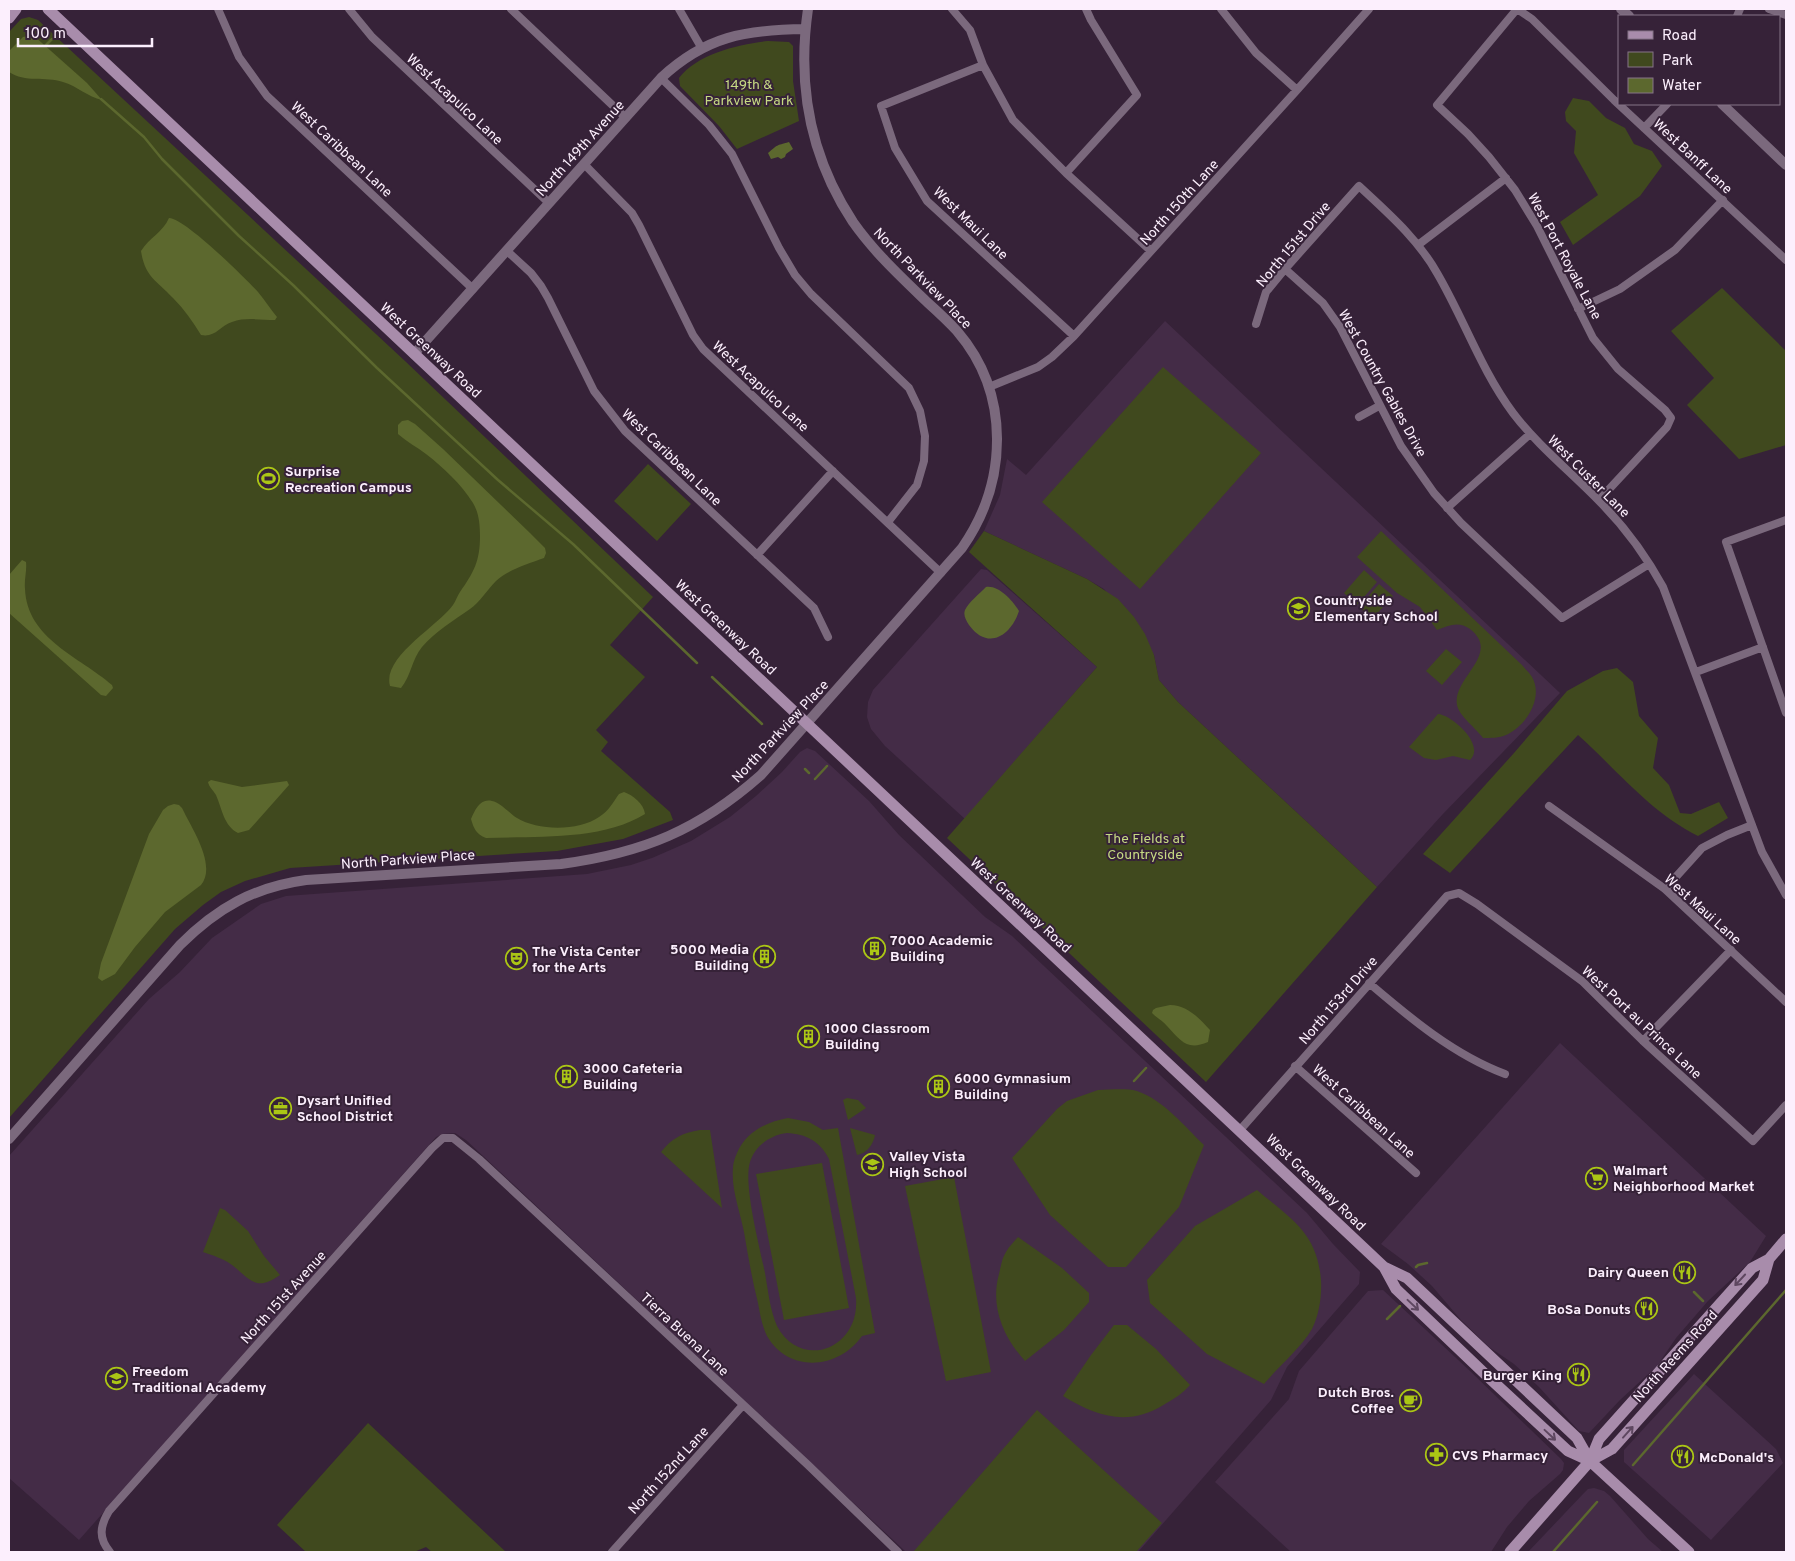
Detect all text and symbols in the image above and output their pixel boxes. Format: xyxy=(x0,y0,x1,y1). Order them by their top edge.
scale bar xyxy=(18,15,151,47)
legend xyxy=(1618,15,1780,105)
text: 100 m xyxy=(25,25,66,44)
text: Road xyxy=(1662,27,1697,46)
street label: West Acapulco Lane xyxy=(402,51,506,149)
text: Park xyxy=(1662,52,1693,71)
park label: 149th & Parkview Park xyxy=(705,77,794,110)
text: Water xyxy=(1662,77,1702,96)
street label: North 149th Avenue xyxy=(533,97,629,201)
street label: West Caribbean Lane xyxy=(287,99,395,202)
street label: West Banff Lane xyxy=(1649,116,1735,198)
street label: North 150th Lane xyxy=(1137,157,1223,249)
street label: West Maui Lane xyxy=(929,184,1011,264)
street label: West Port Royale Lane xyxy=(1523,190,1604,323)
street label: North 151st Drive xyxy=(1253,199,1335,291)
street label: North Parkview Place xyxy=(869,225,975,333)
street label: West Greenway Road xyxy=(376,300,484,402)
street label: West Country Gables Drive xyxy=(1334,307,1429,461)
street label: West Acapulco Lane xyxy=(708,338,812,436)
street label: West Caribbean Lane xyxy=(617,406,725,510)
street label: West Custer Lane xyxy=(1543,432,1633,522)
place label: Surprise Recreation Campus xyxy=(285,464,412,497)
sports icon: Surprise Recreation Campus xyxy=(257,467,281,491)
street label: West Greenway Road xyxy=(671,577,779,679)
place label: Countryside Elementary School xyxy=(1314,593,1438,626)
school or university icon: Countryside Elementary School xyxy=(1286,596,1310,620)
street label: North Parkview Place xyxy=(729,677,833,787)
park label: The Fields at Countryside xyxy=(1105,831,1185,864)
street label: North Parkview Place xyxy=(341,847,476,874)
street label: West Greenway Road xyxy=(966,855,1074,957)
street label: West Maui Lane xyxy=(1660,871,1744,949)
place label: 7000 Academic Building xyxy=(890,933,993,966)
building icon: 7000 Academic Building xyxy=(862,936,886,960)
place label: 5000 Media Building xyxy=(670,942,749,975)
place label: The Vista Center for the Arts xyxy=(532,944,641,977)
building icon: 5000 Media Building xyxy=(753,945,777,969)
theatre icon: The Vista Center for the Arts xyxy=(504,947,528,971)
street label: North 153rd Drive xyxy=(1296,953,1382,1049)
street label: West Port au Prince Lane xyxy=(1577,963,1705,1083)
place label: 1000 Classroom Building xyxy=(825,1021,930,1054)
building icon: 1000 Classroom Building xyxy=(797,1024,821,1048)
place label: 3000 Cafeteria Building xyxy=(583,1061,682,1094)
street label: West Caribbean Lane xyxy=(1308,1061,1418,1163)
building icon: 3000 Cafeteria Building xyxy=(555,1064,579,1088)
place label: 6000 Gymnasium Building xyxy=(954,1071,1071,1104)
building icon: 6000 Gymnasium Building xyxy=(926,1074,950,1098)
place label: Dysart Unified School District xyxy=(297,1093,393,1126)
office icon: Dysart Unified School District xyxy=(269,1096,293,1120)
street label: West Greenway Road xyxy=(1262,1131,1368,1235)
place label: Valley Vista High School xyxy=(889,1149,967,1182)
school or university icon: Valley Vista High School xyxy=(861,1152,885,1176)
place label: Walmart Neighborhood Market xyxy=(1613,1163,1755,1196)
supermarket icon: Walmart Neighborhood Market xyxy=(1585,1166,1609,1190)
street label: North 151st Avenue xyxy=(238,1248,330,1348)
restaurant icon: Dairy Queen xyxy=(1673,1260,1697,1284)
place label: Dairy Queen xyxy=(1588,1265,1669,1282)
one-way arrow xyxy=(1734,1274,1746,1287)
street label: Tierra Buena Lane xyxy=(636,1290,732,1380)
restaurant icon: BoSa Donuts xyxy=(1635,1297,1659,1321)
one-way arrow xyxy=(1406,1299,1419,1311)
place label: BoSa Donuts xyxy=(1547,1302,1631,1319)
street label: North Reems Road xyxy=(1630,1307,1722,1407)
restaurant icon: Burger King xyxy=(1566,1363,1590,1387)
place label: Freedom Traditional Academy xyxy=(132,1364,267,1397)
school or university icon: Freedom Traditional Academy xyxy=(104,1367,128,1391)
place label: Burger King xyxy=(1483,1368,1562,1385)
place label: Dutch Bros. Coffee xyxy=(1318,1385,1394,1418)
cafe icon: Dutch Bros. Coffee xyxy=(1398,1388,1422,1412)
street label: North 152nd Lane xyxy=(625,1424,713,1518)
one-way arrow xyxy=(1622,1425,1633,1438)
one-way arrow xyxy=(1543,1428,1556,1440)
pharmacy icon: CVS Pharmacy xyxy=(1424,1443,1448,1467)
restaurant icon: McDonald's xyxy=(1671,1445,1695,1469)
place label: CVS Pharmacy xyxy=(1452,1448,1548,1465)
place label: McDonald's xyxy=(1699,1450,1774,1467)

